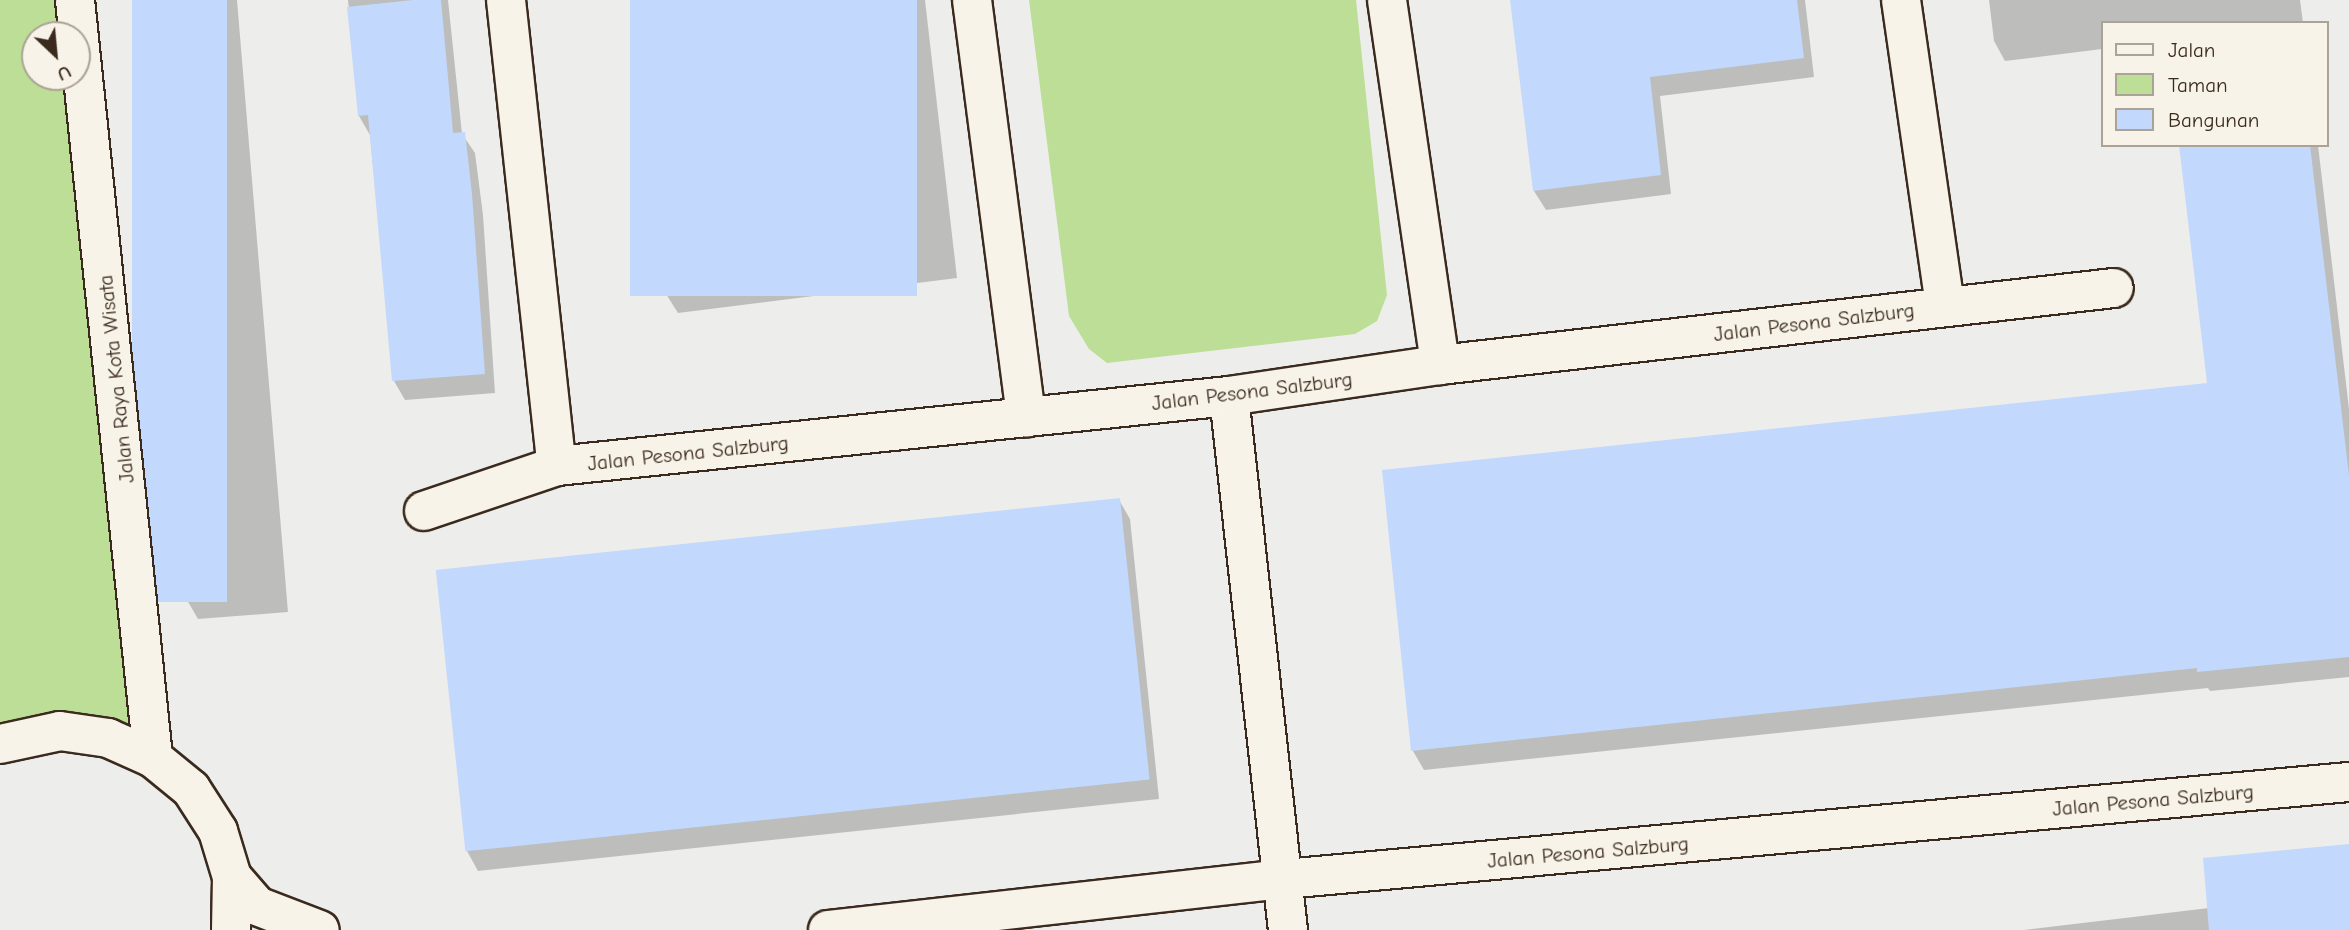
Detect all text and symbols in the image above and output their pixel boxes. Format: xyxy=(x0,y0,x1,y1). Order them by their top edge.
north arrow xyxy=(21,21,91,91)
legend xyxy=(2100,21,2328,147)
text: Jalan xyxy=(2168,38,2215,62)
text: U xyxy=(54,60,75,86)
text: Taman xyxy=(2168,73,2228,97)
text: Bangunan xyxy=(2168,108,2259,132)
street label: Jalan Raya Kota Wisata xyxy=(93,274,139,484)
street label: Jalan Pesona Salzburg xyxy=(1712,297,1916,347)
street label: Jalan Pesona Salzburg xyxy=(1150,366,1354,416)
street label: Jalan Pesona Salzburg xyxy=(586,430,790,476)
street label: Jalan Pesona Salzburg xyxy=(2051,779,2255,821)
street label: Jalan Pesona Salzburg xyxy=(1486,831,1690,873)

